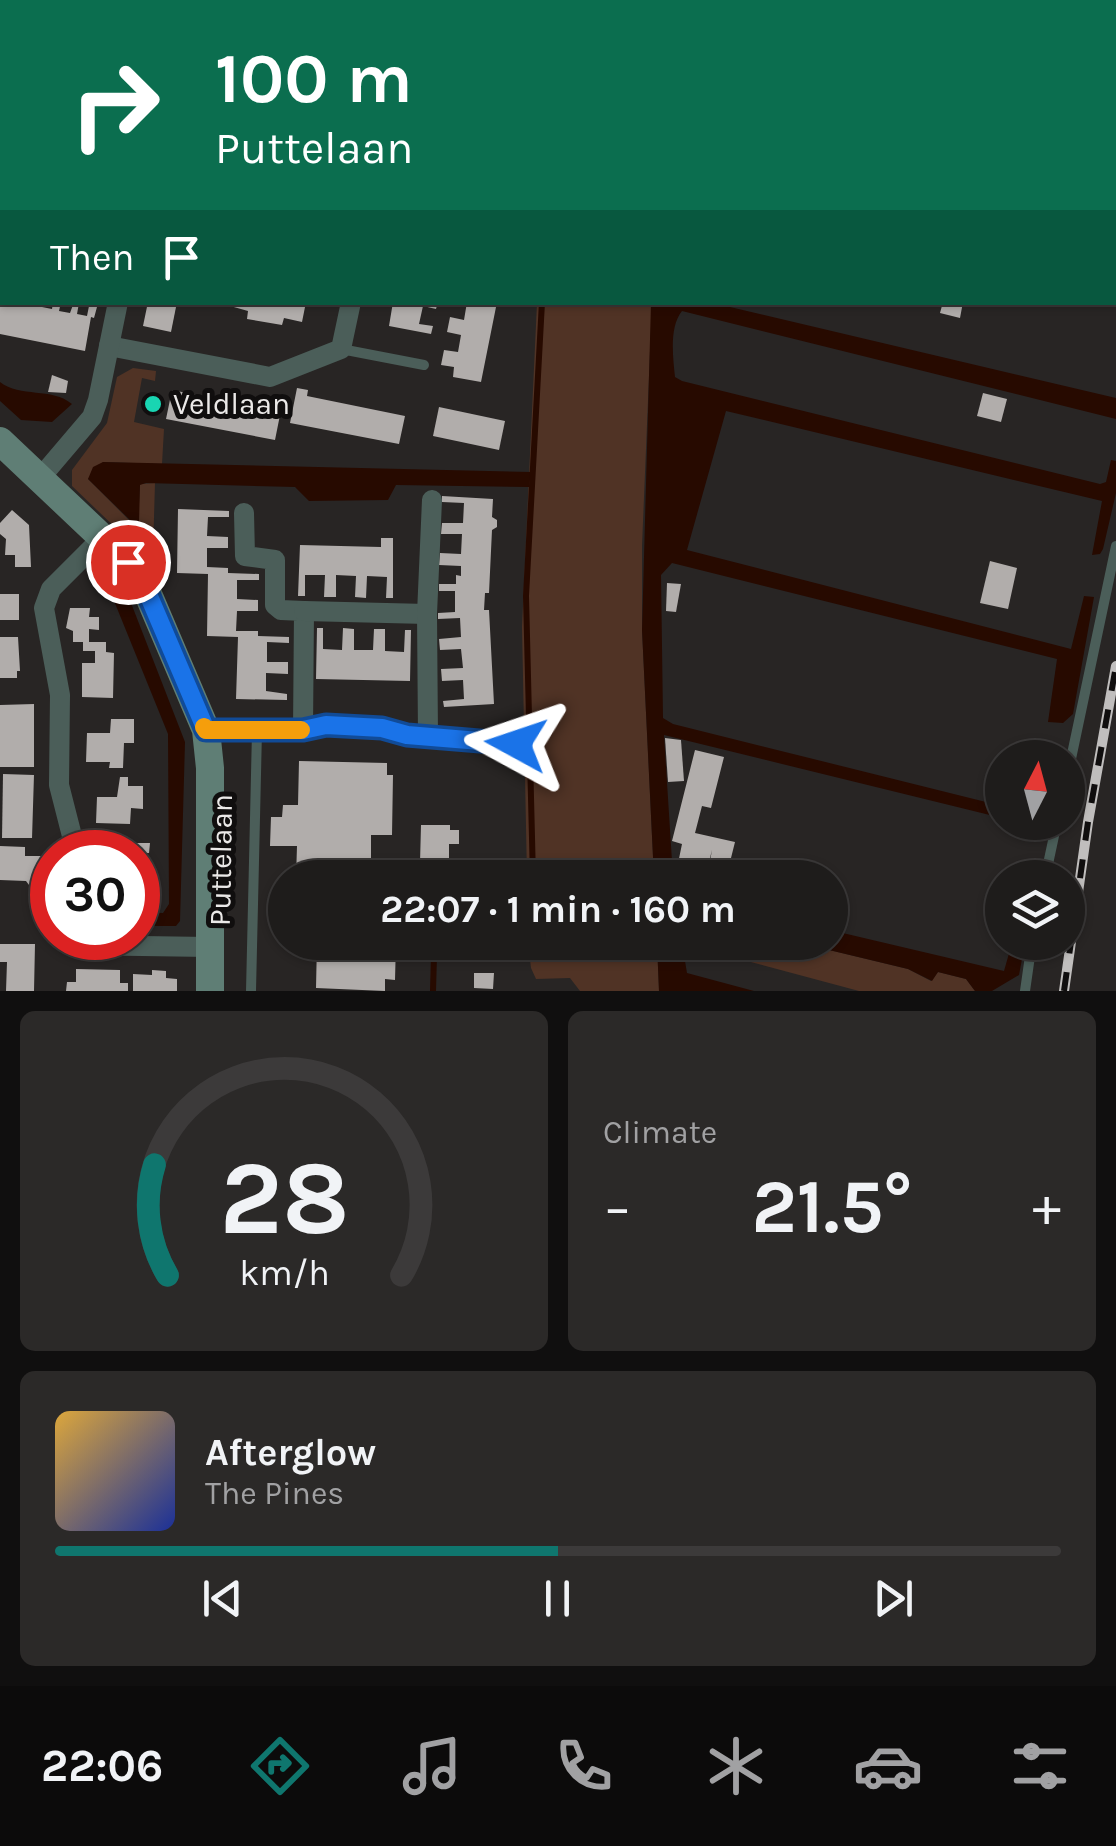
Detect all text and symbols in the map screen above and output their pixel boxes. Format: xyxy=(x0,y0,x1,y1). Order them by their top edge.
text: 100 m xyxy=(215,38,413,120)
icon: right xyxy=(50,40,180,170)
text: Puttelaan xyxy=(215,122,413,174)
icon: arrive xyxy=(154,230,209,285)
text: Then xyxy=(50,235,134,280)
place label: Veldlaan xyxy=(173,386,290,422)
marker: Veldlaan xyxy=(142,393,164,415)
pin xyxy=(86,520,171,605)
icon: arrive xyxy=(101,535,156,590)
position arrow xyxy=(464,692,568,796)
north arrow xyxy=(985,740,1085,840)
map controls xyxy=(985,740,1085,960)
street label: Puttelaan xyxy=(202,794,240,926)
speed limit sign: 30 xyxy=(30,830,160,960)
button: layers xyxy=(985,860,1085,960)
text: 22:07 · 1 min · 160 m xyxy=(380,887,736,932)
text: Climate xyxy=(603,1114,717,1151)
text: 28 xyxy=(219,1138,349,1259)
text: 21.5° xyxy=(751,1163,913,1251)
text: − xyxy=(603,1175,632,1239)
text: + xyxy=(1032,1175,1061,1239)
text: km/h xyxy=(239,1252,329,1294)
text: Afterglow xyxy=(205,1430,376,1475)
text: The Pines xyxy=(205,1475,344,1512)
icon: previous xyxy=(195,1571,250,1626)
icon: pause xyxy=(530,1571,585,1626)
icon: next xyxy=(866,1571,921,1626)
icon: directions xyxy=(245,1731,315,1801)
icon: music xyxy=(397,1731,467,1801)
icon: phone xyxy=(549,1731,619,1801)
icon: climate xyxy=(701,1731,771,1801)
icon: car xyxy=(853,1731,923,1801)
icon: filters xyxy=(1005,1731,1075,1801)
text: 22:06 xyxy=(41,1740,163,1792)

